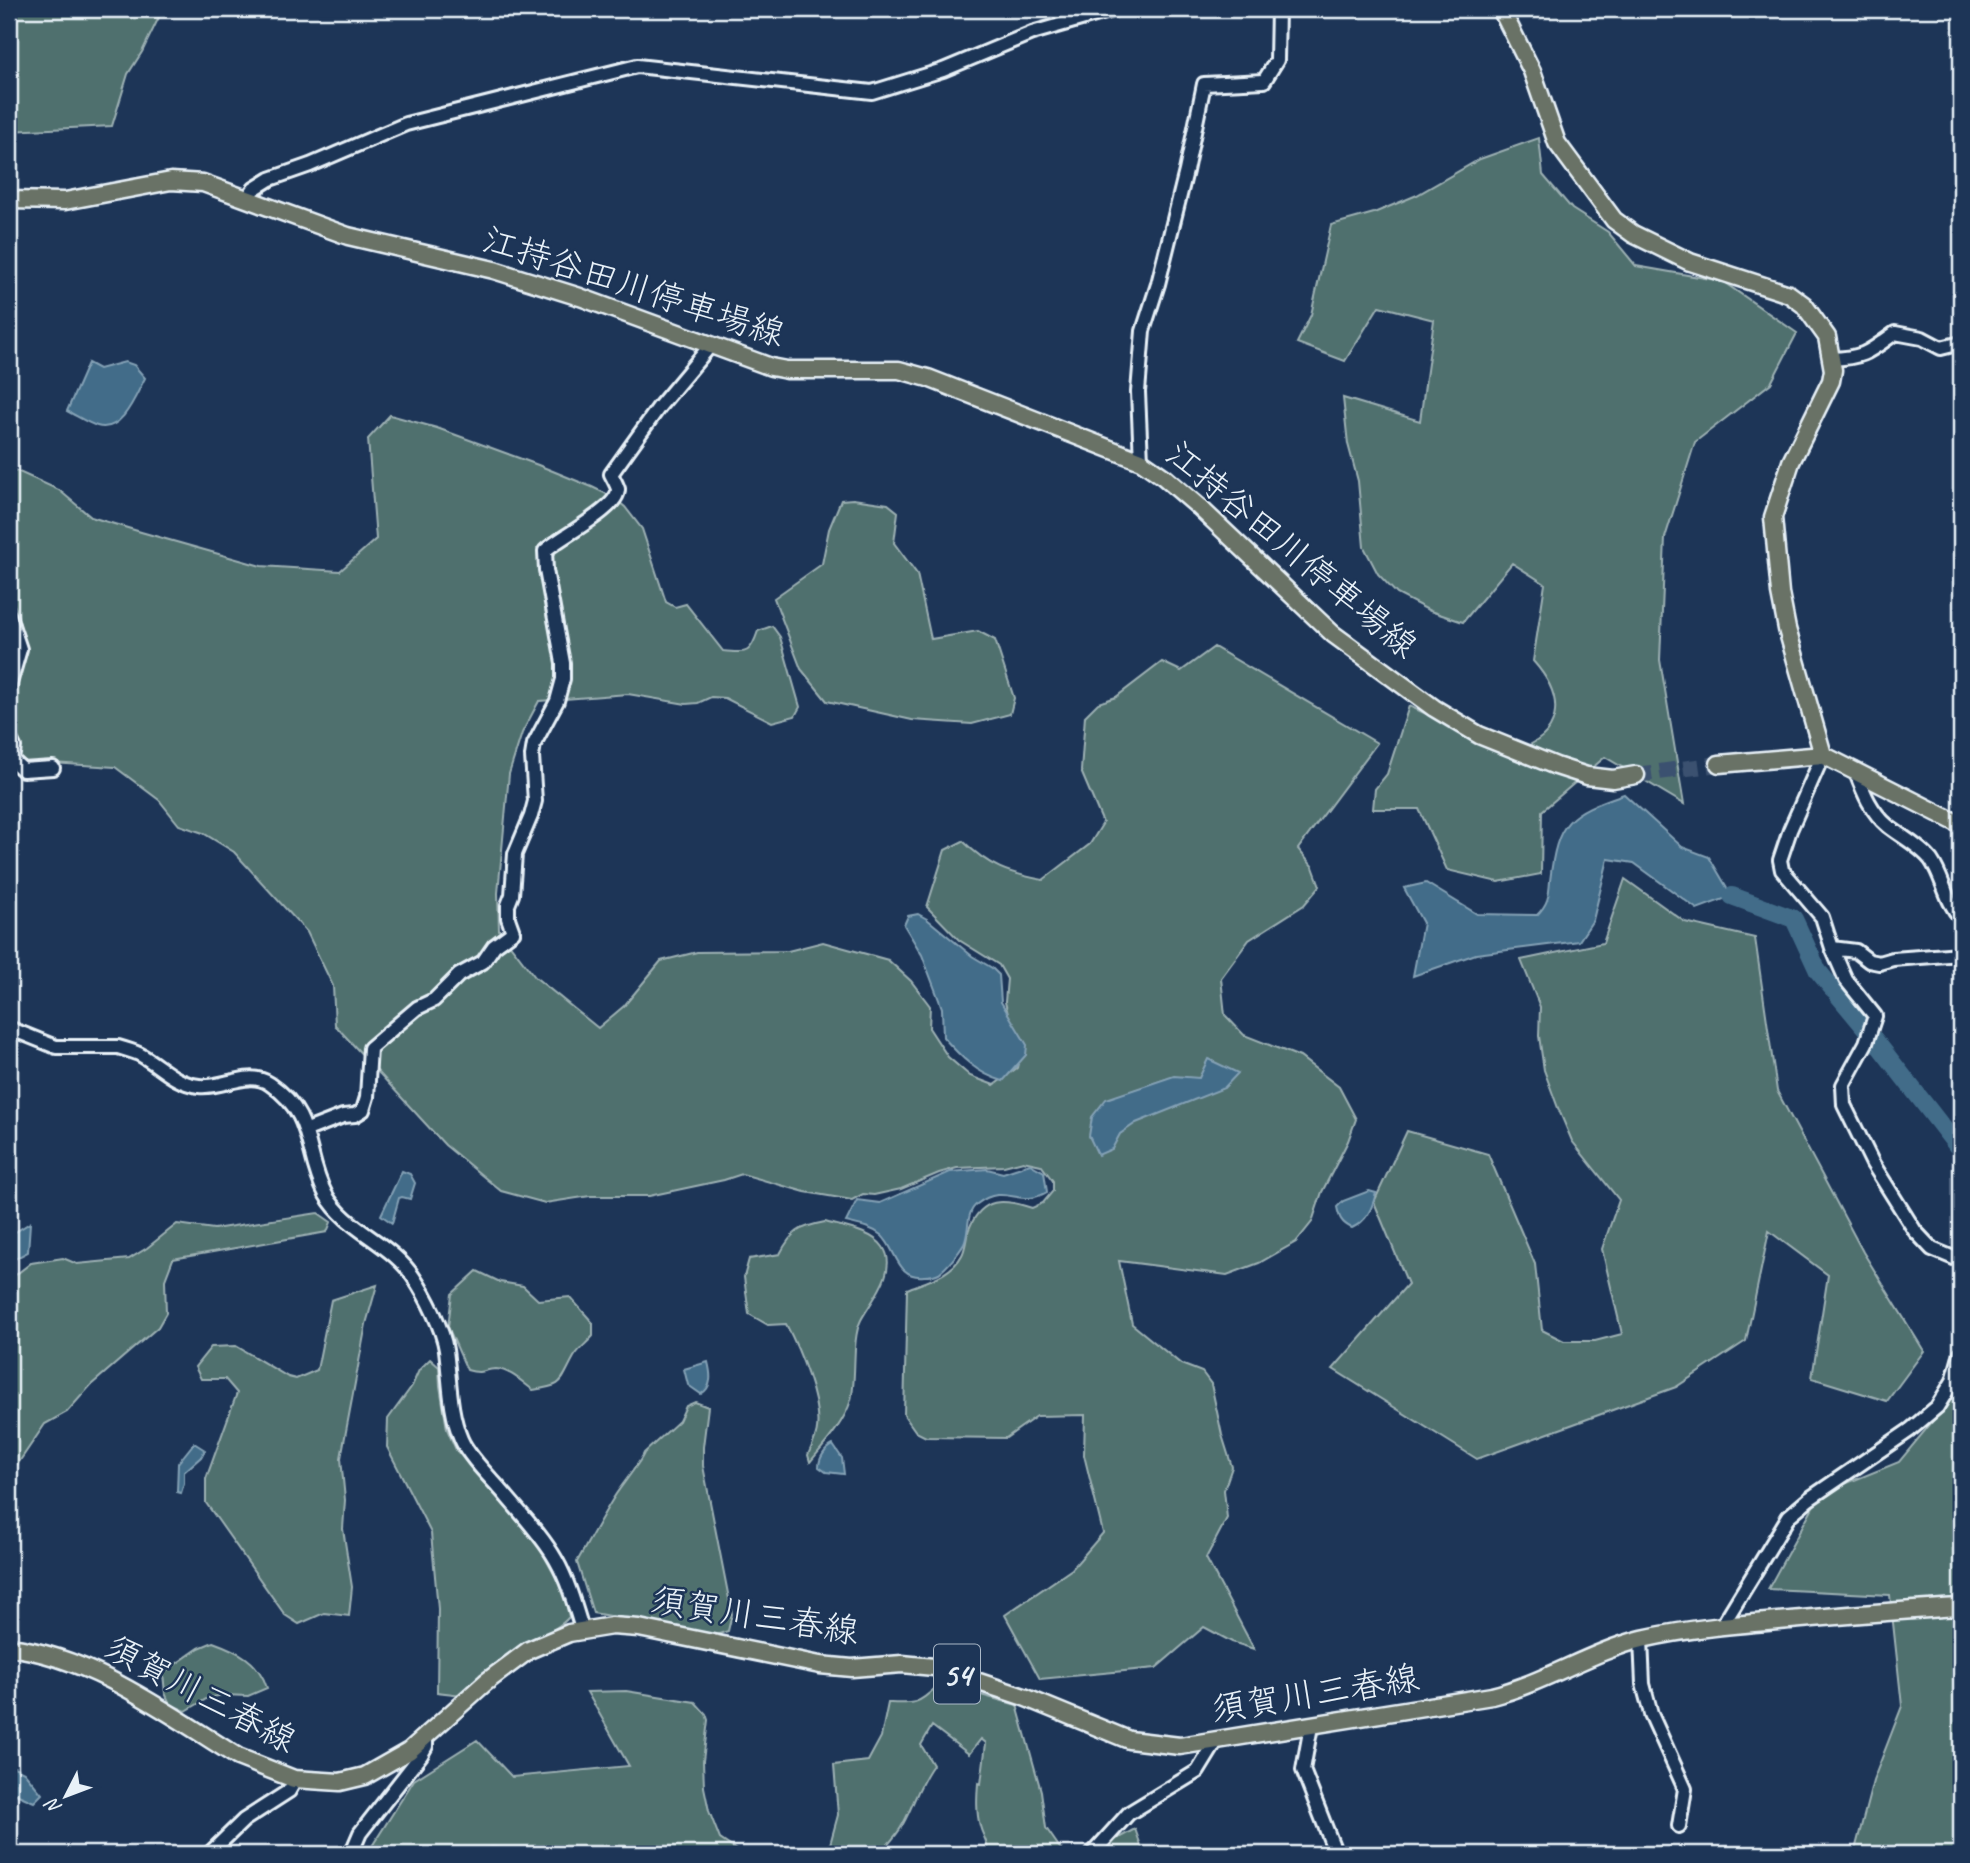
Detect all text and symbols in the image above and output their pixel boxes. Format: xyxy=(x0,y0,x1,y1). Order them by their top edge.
street label: 江持谷田川停車場線 xyxy=(477,216,791,357)
street label: 江持谷田川停車場線 xyxy=(1157,431,1427,668)
street label: 須賀川三春線 xyxy=(648,1577,862,1654)
street label: 須賀川三春線 xyxy=(97,1624,304,1763)
road number: 54 xyxy=(934,1644,980,1704)
street label: 須賀川三春線 xyxy=(1208,1655,1422,1732)
north arrow xyxy=(32,1762,102,1832)
text: N xyxy=(39,1792,67,1819)

